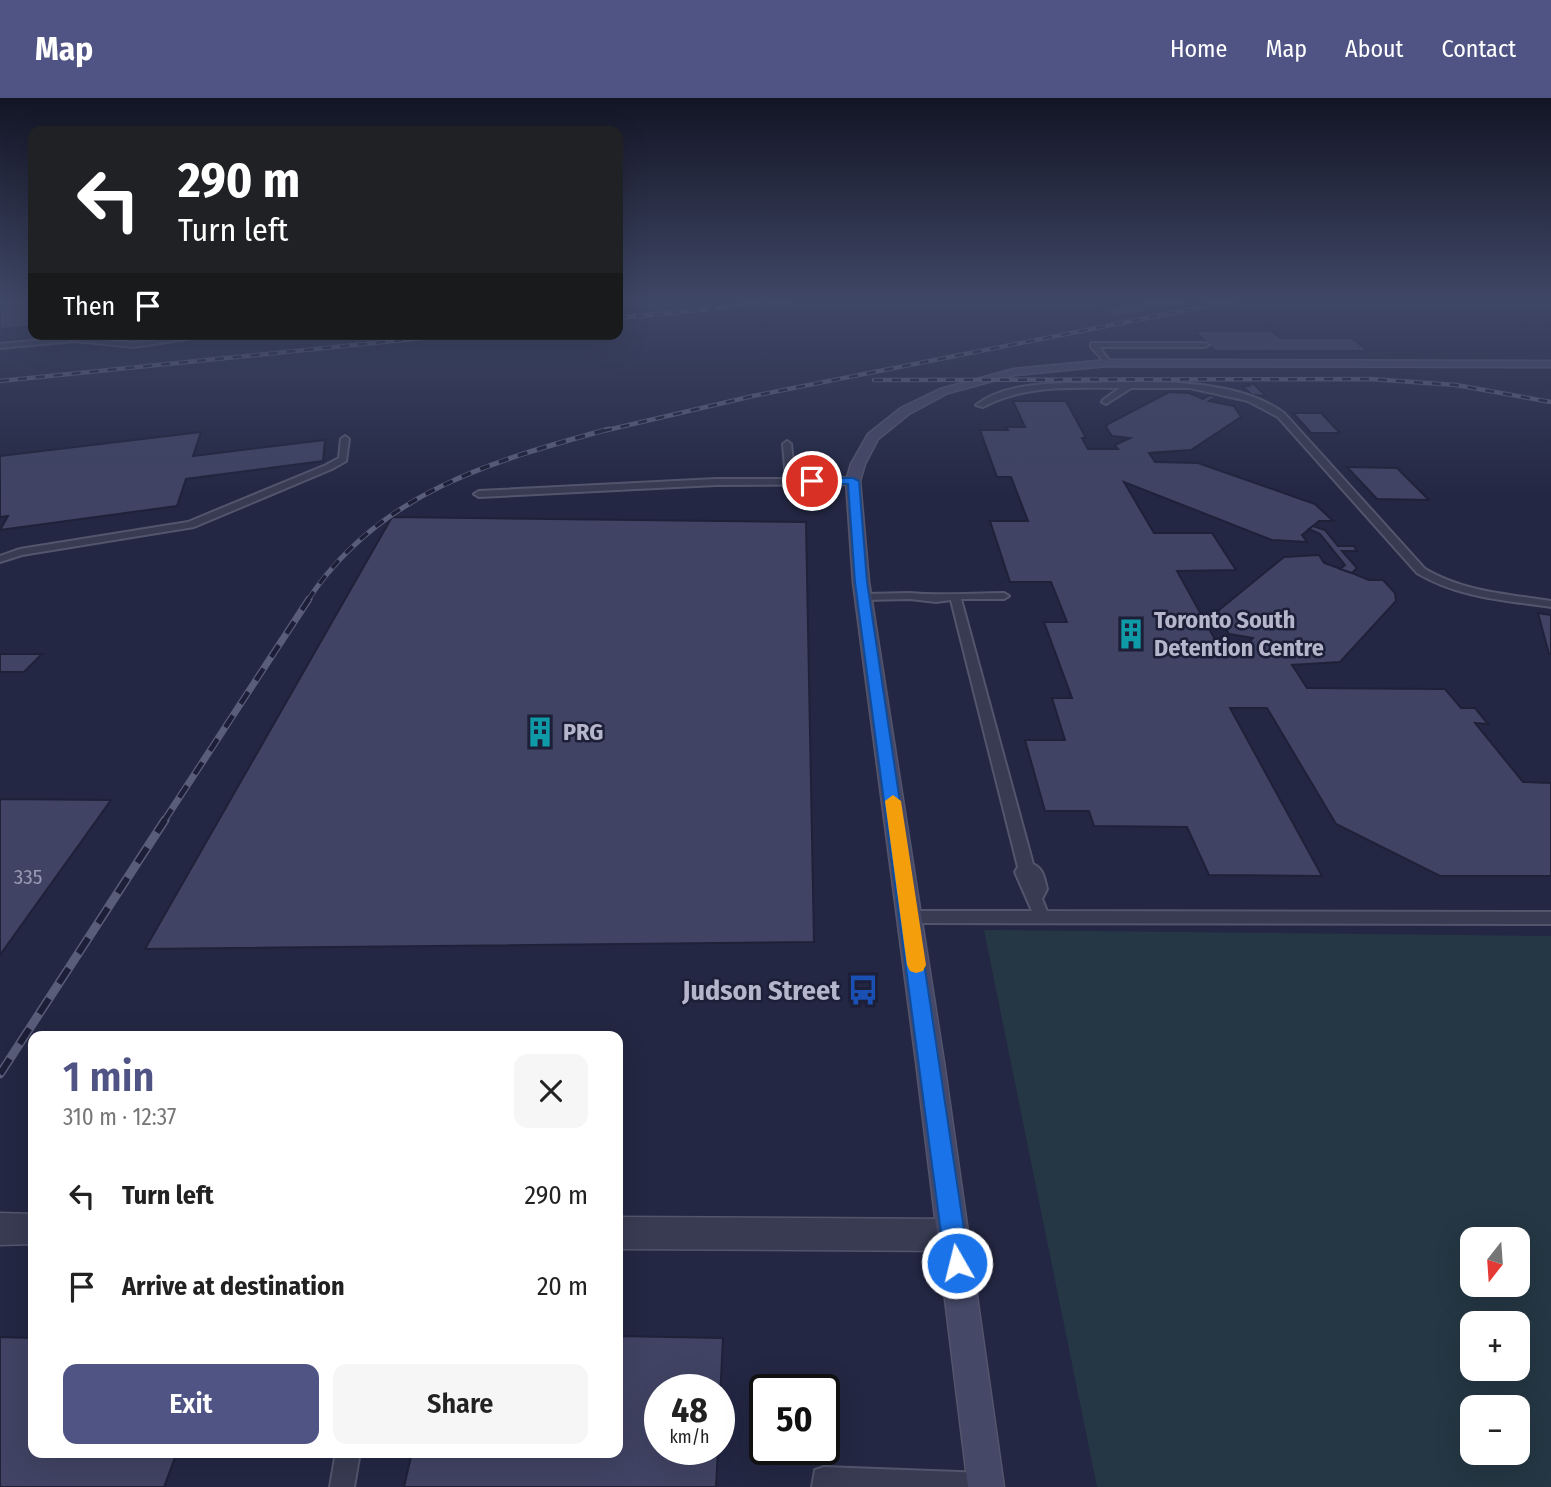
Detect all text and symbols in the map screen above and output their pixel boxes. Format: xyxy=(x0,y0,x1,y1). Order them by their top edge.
text: Map xyxy=(35,29,93,69)
text: Home xyxy=(1170,35,1227,63)
text: Map xyxy=(1265,35,1307,63)
text: About xyxy=(1345,35,1403,63)
text: Contact xyxy=(1441,35,1516,63)
text: 290 m xyxy=(178,151,300,210)
icon: left xyxy=(63,154,154,245)
text: Turn left xyxy=(178,211,288,249)
icon: arrive xyxy=(129,287,167,325)
text: Then xyxy=(63,291,115,322)
pin xyxy=(782,451,842,511)
icon: arrive xyxy=(793,462,831,500)
place label: Toronto South Detention Centre xyxy=(1154,606,1324,662)
building icon: Toronto South Detention Centre xyxy=(1114,617,1148,651)
building icon: PRG xyxy=(523,715,557,749)
place label: PRG xyxy=(563,718,603,746)
house number: 335 xyxy=(14,864,42,890)
bus stop icon: Judson Street xyxy=(846,973,880,1007)
place label: Judson Street xyxy=(681,974,841,1007)
text: 1 min xyxy=(63,1052,154,1102)
button: close xyxy=(514,1054,588,1128)
text: 310 m · 12:37 xyxy=(63,1103,176,1131)
icon: left xyxy=(63,1177,101,1215)
text: Turn left xyxy=(122,1180,214,1211)
text: 290 m xyxy=(524,1180,588,1211)
position arrow xyxy=(920,1226,994,1300)
north arrow xyxy=(1460,1227,1530,1297)
map controls xyxy=(1460,1227,1530,1465)
icon: arrive xyxy=(63,1268,101,1306)
text: Arrive at destination xyxy=(122,1271,345,1302)
text: 20 m xyxy=(537,1271,588,1302)
button: + xyxy=(1460,1311,1530,1381)
button: Exit xyxy=(63,1364,319,1444)
button: Share xyxy=(333,1364,588,1444)
speed limit sign: 50 xyxy=(749,1374,840,1465)
text: 48 xyxy=(671,1389,708,1431)
button: − xyxy=(1460,1395,1530,1465)
text: km/h xyxy=(669,1426,710,1448)

